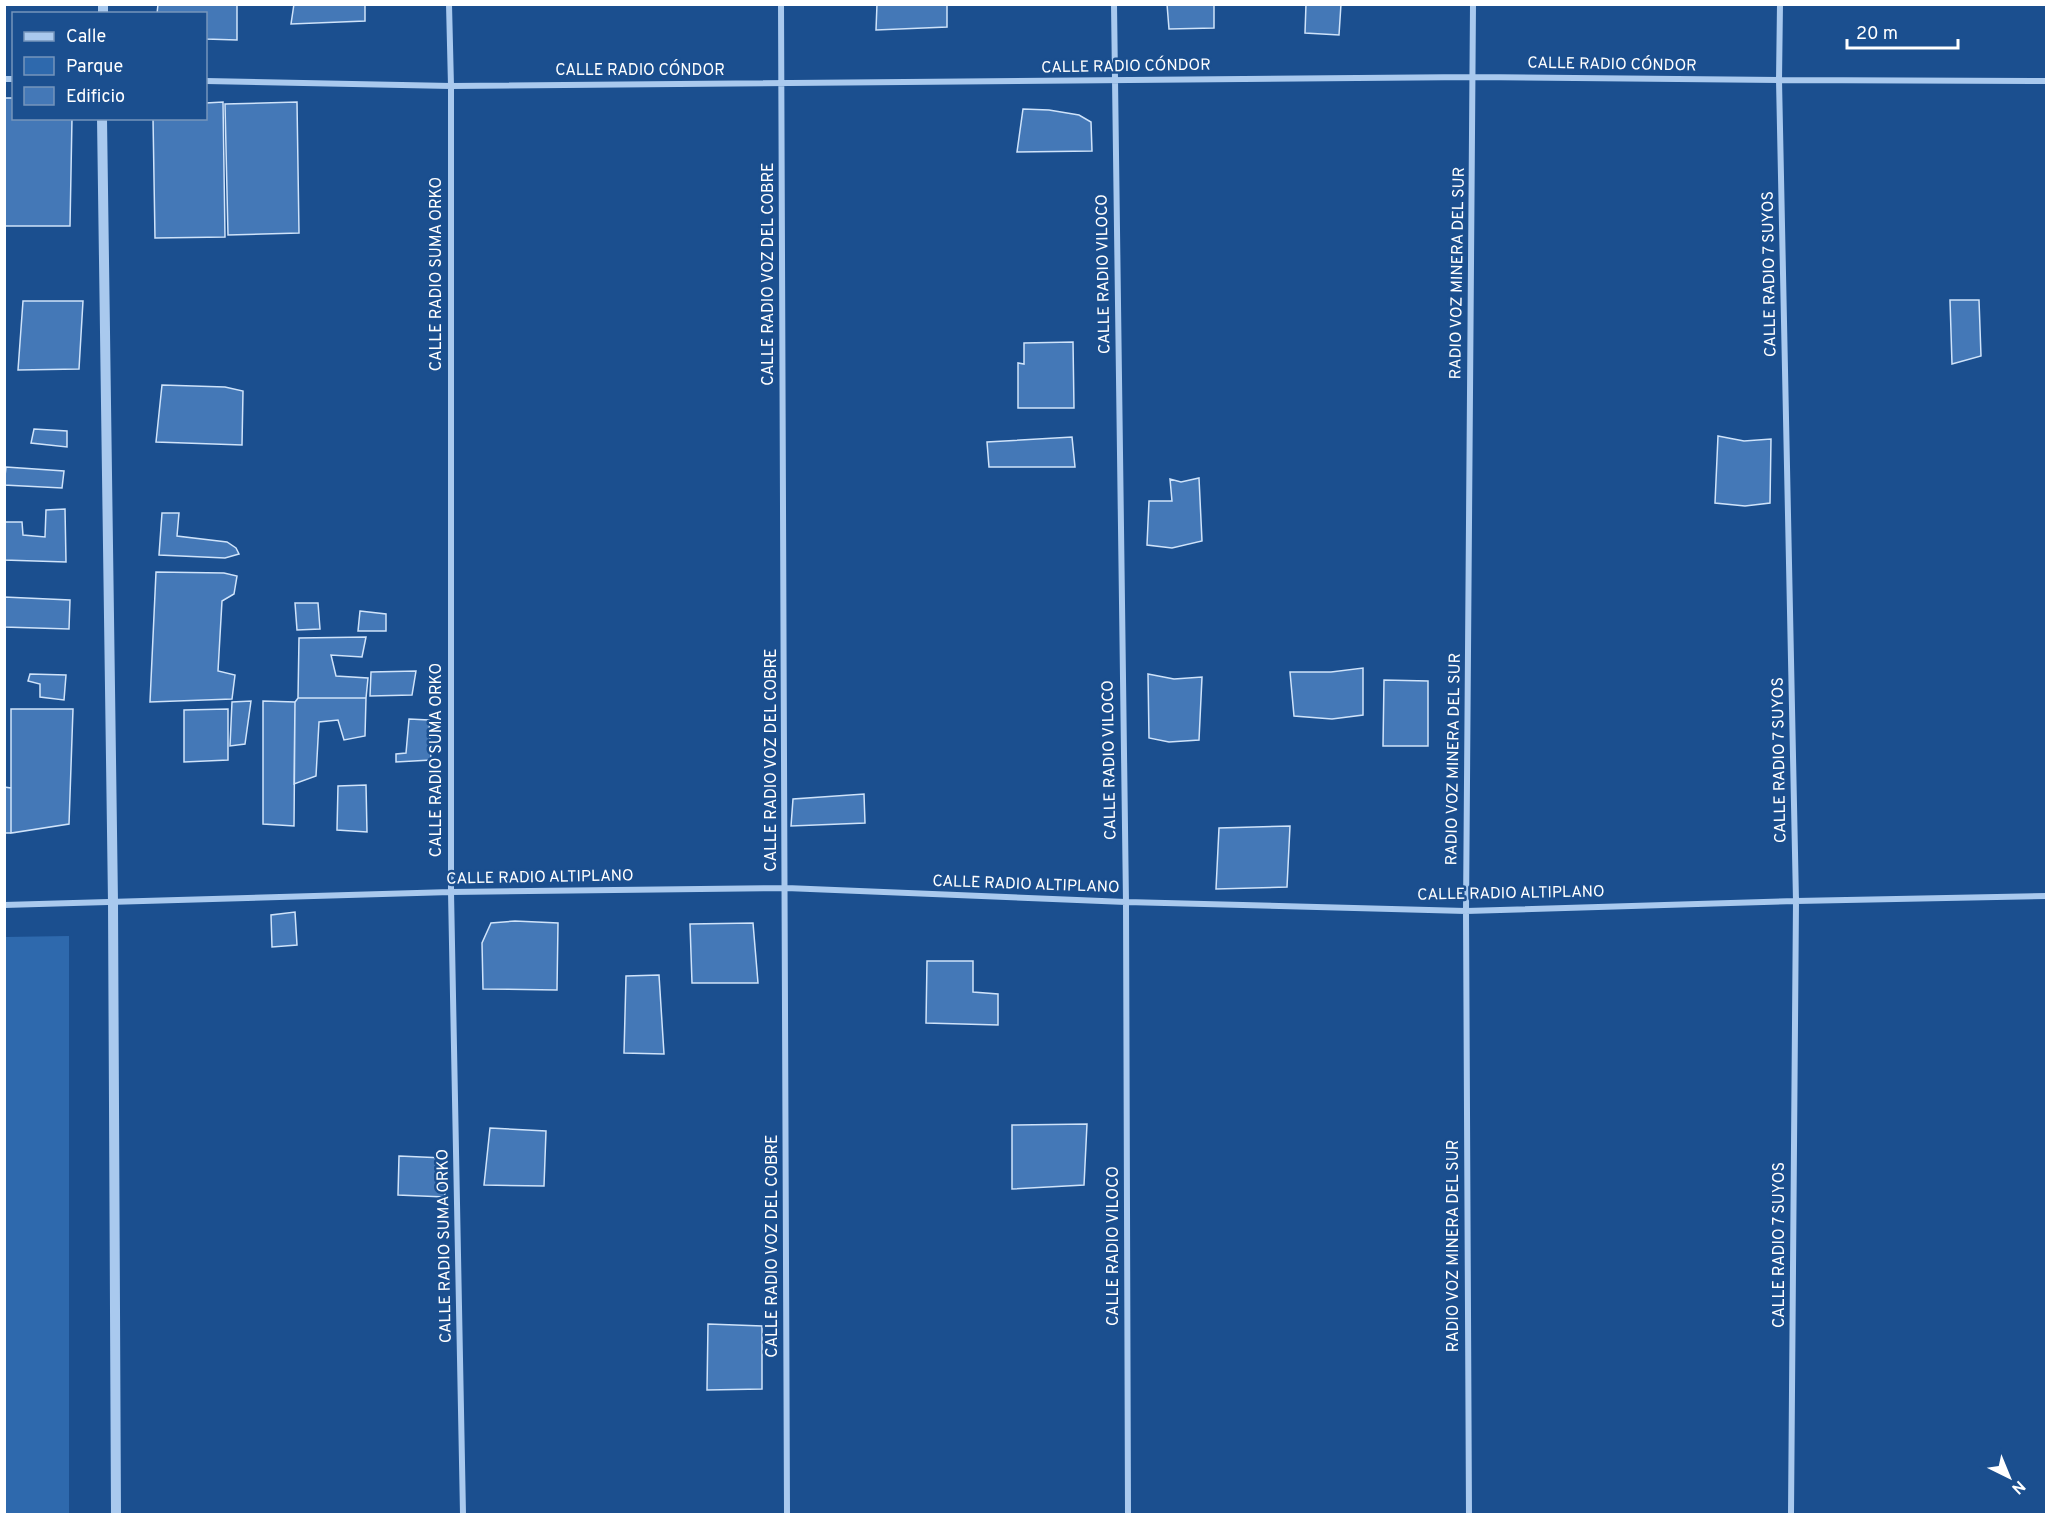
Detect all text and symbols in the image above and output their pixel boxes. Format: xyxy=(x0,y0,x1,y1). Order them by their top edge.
legend xyxy=(12,12,207,120)
scale bar xyxy=(1847,12,1958,50)
text: 20 m xyxy=(1856,23,1898,46)
text: Calle xyxy=(66,26,106,49)
street label: CALLE RADIO CÓNDOR xyxy=(1527,52,1697,76)
street label: CALLE RADIO CÓNDOR xyxy=(1041,54,1211,78)
text: Parque xyxy=(66,56,123,79)
street label: CALLE RADIO CÓNDOR xyxy=(555,59,725,81)
text: Edificio xyxy=(66,86,125,109)
street label: CALLE RADIO VOZ DEL COBRE xyxy=(759,162,779,386)
street label: RADIO VOZ MINERA DEL SUR xyxy=(1446,167,1470,379)
street label: CALLE RADIO SUMA ORKO xyxy=(427,177,447,371)
street label: CALLE RADIO 7 SUYOS xyxy=(1759,191,1781,357)
street label: CALLE RADIO VILOCO xyxy=(1093,194,1115,354)
street label: CALLE RADIO VOZ DEL COBRE xyxy=(762,648,782,872)
street label: RADIO VOZ MINERA DEL SUR xyxy=(1442,653,1466,865)
street label: CALLE RADIO SUMA ORKO xyxy=(427,663,447,857)
street label: CALLE RADIO 7 SUYOS xyxy=(1769,677,1791,843)
street label: CALLE RADIO VILOCO xyxy=(1099,680,1121,840)
street label: CALLE RADIO ALTIPLANO xyxy=(446,866,634,890)
street label: CALLE RADIO ALTIPLANO xyxy=(932,872,1120,898)
street label: CALLE RADIO ALTIPLANO xyxy=(1417,882,1605,906)
street label: CALLE RADIO VOZ DEL COBRE xyxy=(763,1134,783,1358)
street label: RADIO VOZ MINERA DEL SUR xyxy=(1444,1140,1464,1352)
street label: CALLE RADIO SUMA ORKO xyxy=(433,1149,457,1343)
street label: CALLE RADIO 7 SUYOS xyxy=(1770,1162,1790,1328)
street label: CALLE RADIO VILOCO xyxy=(1104,1166,1124,1326)
north arrow xyxy=(1979,1447,2039,1507)
text: N xyxy=(2007,1475,2029,1498)

